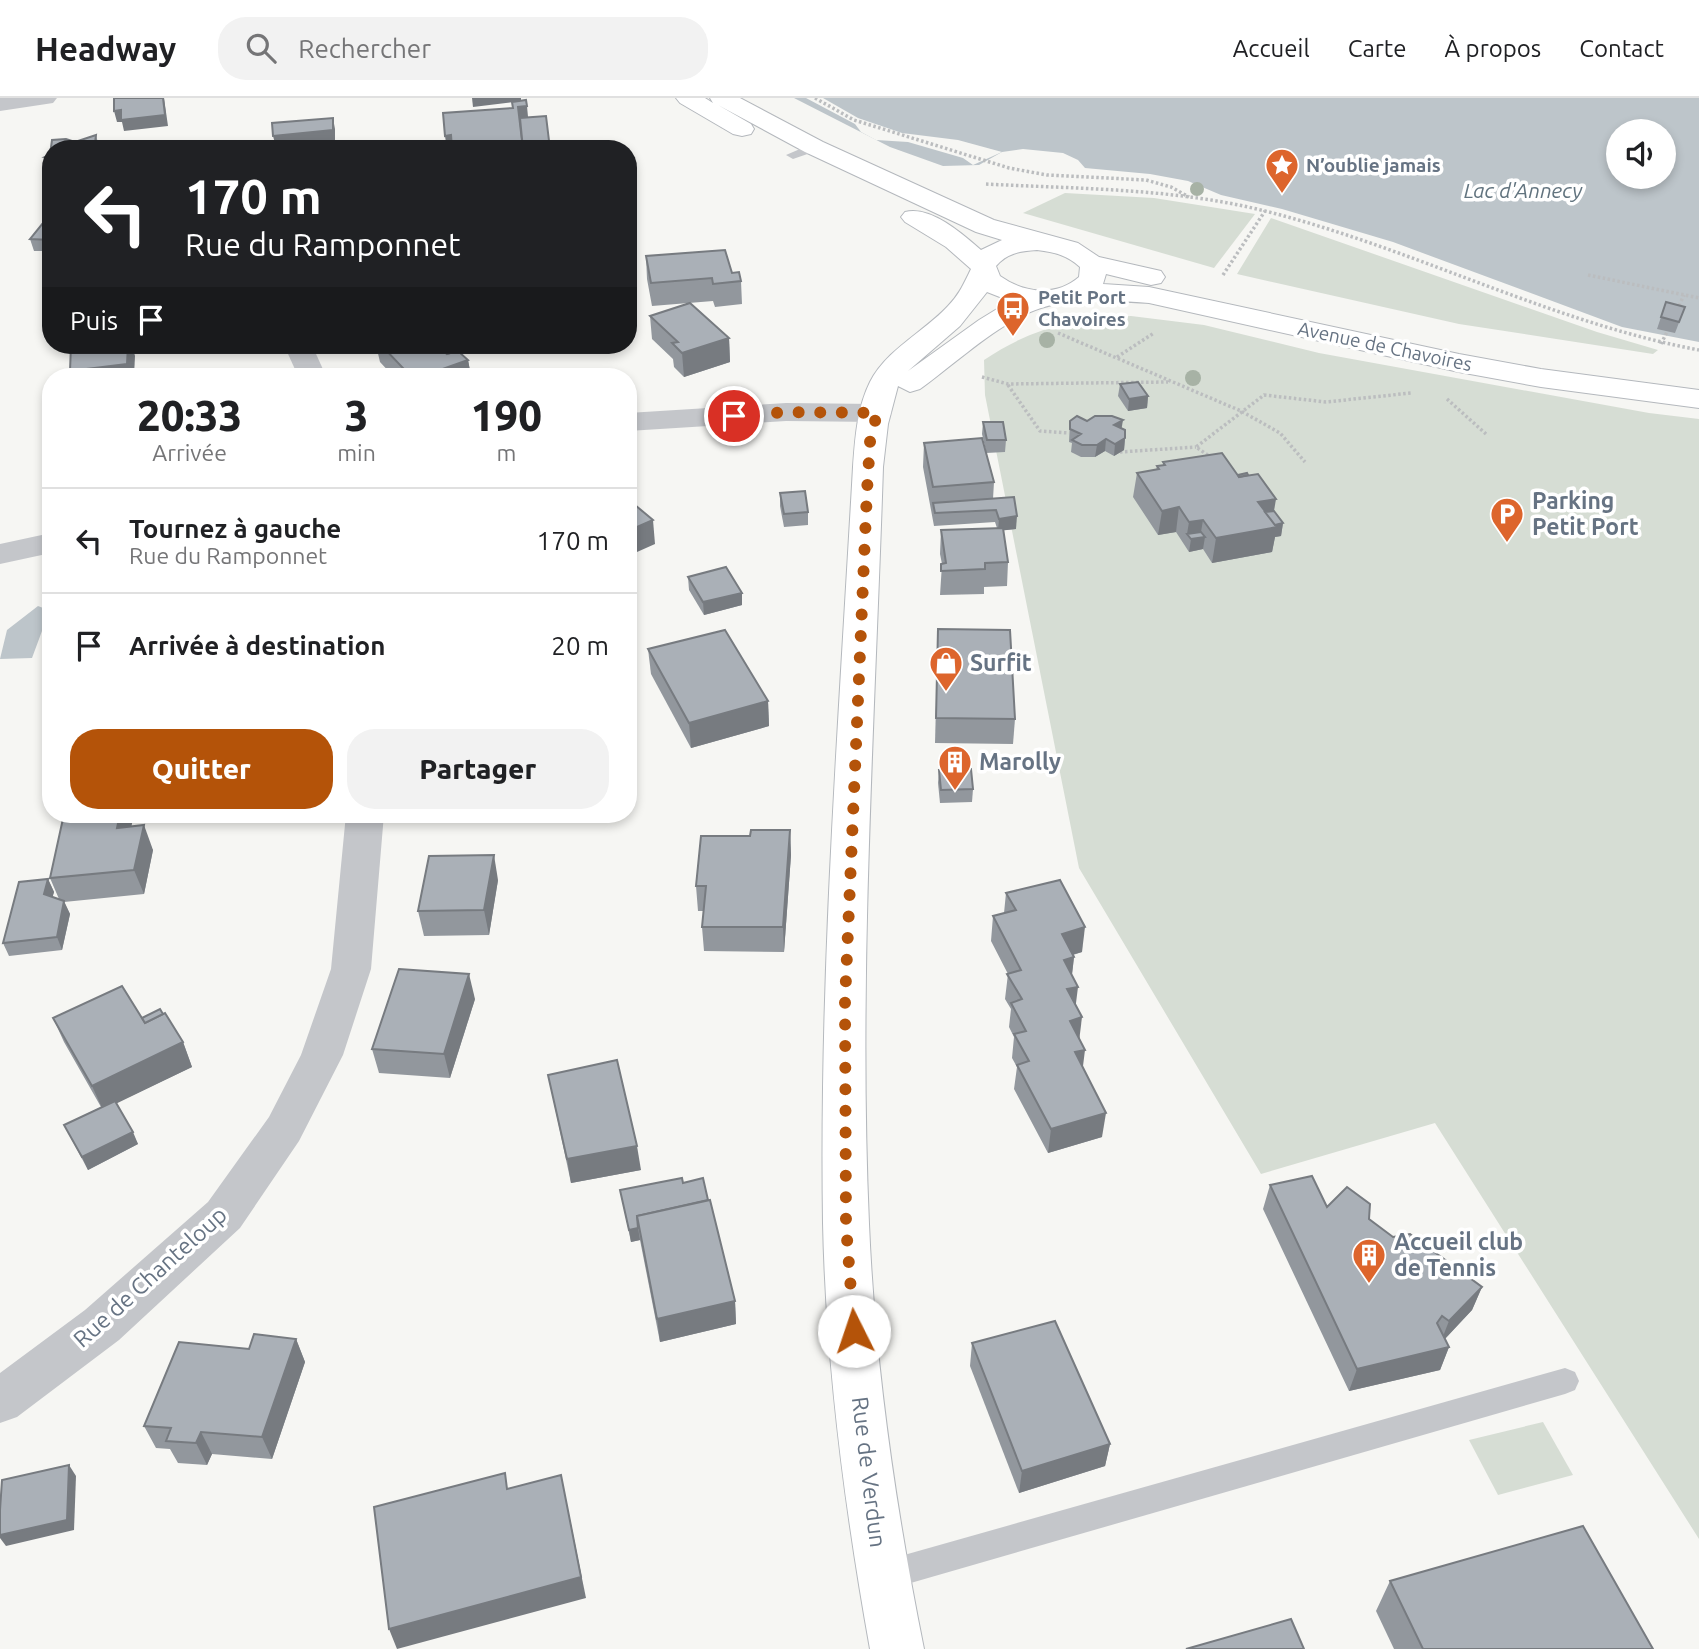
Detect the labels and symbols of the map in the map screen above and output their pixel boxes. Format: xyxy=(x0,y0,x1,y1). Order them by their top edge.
place icon: N’oublie jamais xyxy=(1263,146,1301,195)
place label: N’oublie jamais xyxy=(1306,154,1441,176)
water label: Lac d'Annecy xyxy=(1464,178,1583,202)
place label: Petit Port Chavoires xyxy=(1038,286,1126,330)
bus stop icon: Petit Port Chavoires xyxy=(994,289,1032,338)
street label: Avenue de Chavoires xyxy=(1296,317,1474,375)
pin xyxy=(704,386,764,446)
place label: Parking Petit Port xyxy=(1532,488,1639,539)
parking icon: Parking Petit Port xyxy=(1488,495,1526,544)
shop icon: Surfit xyxy=(927,644,965,693)
place label: Surfit xyxy=(970,650,1032,675)
building icon: Marolly xyxy=(936,743,974,792)
place label: Marolly xyxy=(979,749,1061,774)
street label: Rue de Chanteloup xyxy=(68,1201,231,1352)
place label: Accueil club de Tennis xyxy=(1394,1229,1523,1280)
building icon: Accueil club de Tennis xyxy=(1350,1236,1388,1285)
position arrow xyxy=(817,1294,891,1368)
street label: Rue de Verdun xyxy=(848,1395,891,1549)

